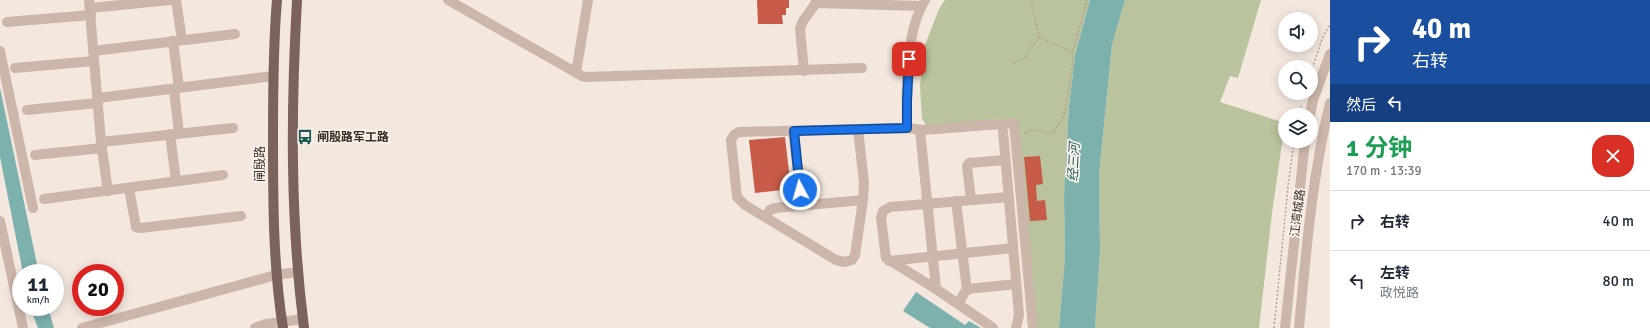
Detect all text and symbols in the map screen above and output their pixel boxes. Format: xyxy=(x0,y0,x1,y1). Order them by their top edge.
map controls xyxy=(1278,12,1318,148)
button: sound xyxy=(1278,12,1318,52)
text: 40 m xyxy=(1412,12,1471,46)
icon: right xyxy=(1346,16,1398,68)
pin xyxy=(892,42,926,76)
icon: arrive xyxy=(898,48,920,70)
text: 右转 xyxy=(1412,50,1448,72)
button: search xyxy=(1278,60,1318,100)
icon: left xyxy=(1384,92,1406,114)
text: 然后 xyxy=(1346,96,1376,114)
button: layers xyxy=(1278,108,1318,148)
bus stop icon: 闸殷路军工路 xyxy=(296,128,314,146)
place label: 闸殷路军工路 xyxy=(317,130,389,145)
text: 1 分钟 xyxy=(1346,133,1412,163)
button: close xyxy=(1592,135,1634,177)
water label: 经三河 xyxy=(1065,139,1083,182)
street label: 闸殷路 xyxy=(253,146,268,182)
text: 170 m · 13:39 xyxy=(1346,163,1422,179)
position arrow xyxy=(779,169,821,211)
street label: 江湾城路 xyxy=(1288,188,1308,238)
icon: right xyxy=(1346,210,1368,232)
text: 40 m xyxy=(1603,212,1634,230)
text: 右转 xyxy=(1380,213,1410,231)
speed limit sign: 20 xyxy=(72,264,124,316)
text: 左转 xyxy=(1380,264,1410,282)
icon: left xyxy=(1346,270,1368,292)
text: 11 xyxy=(27,272,49,297)
text: 80 m xyxy=(1603,272,1634,290)
text: 政悦路 xyxy=(1380,285,1419,301)
text: km/h xyxy=(27,294,49,306)

